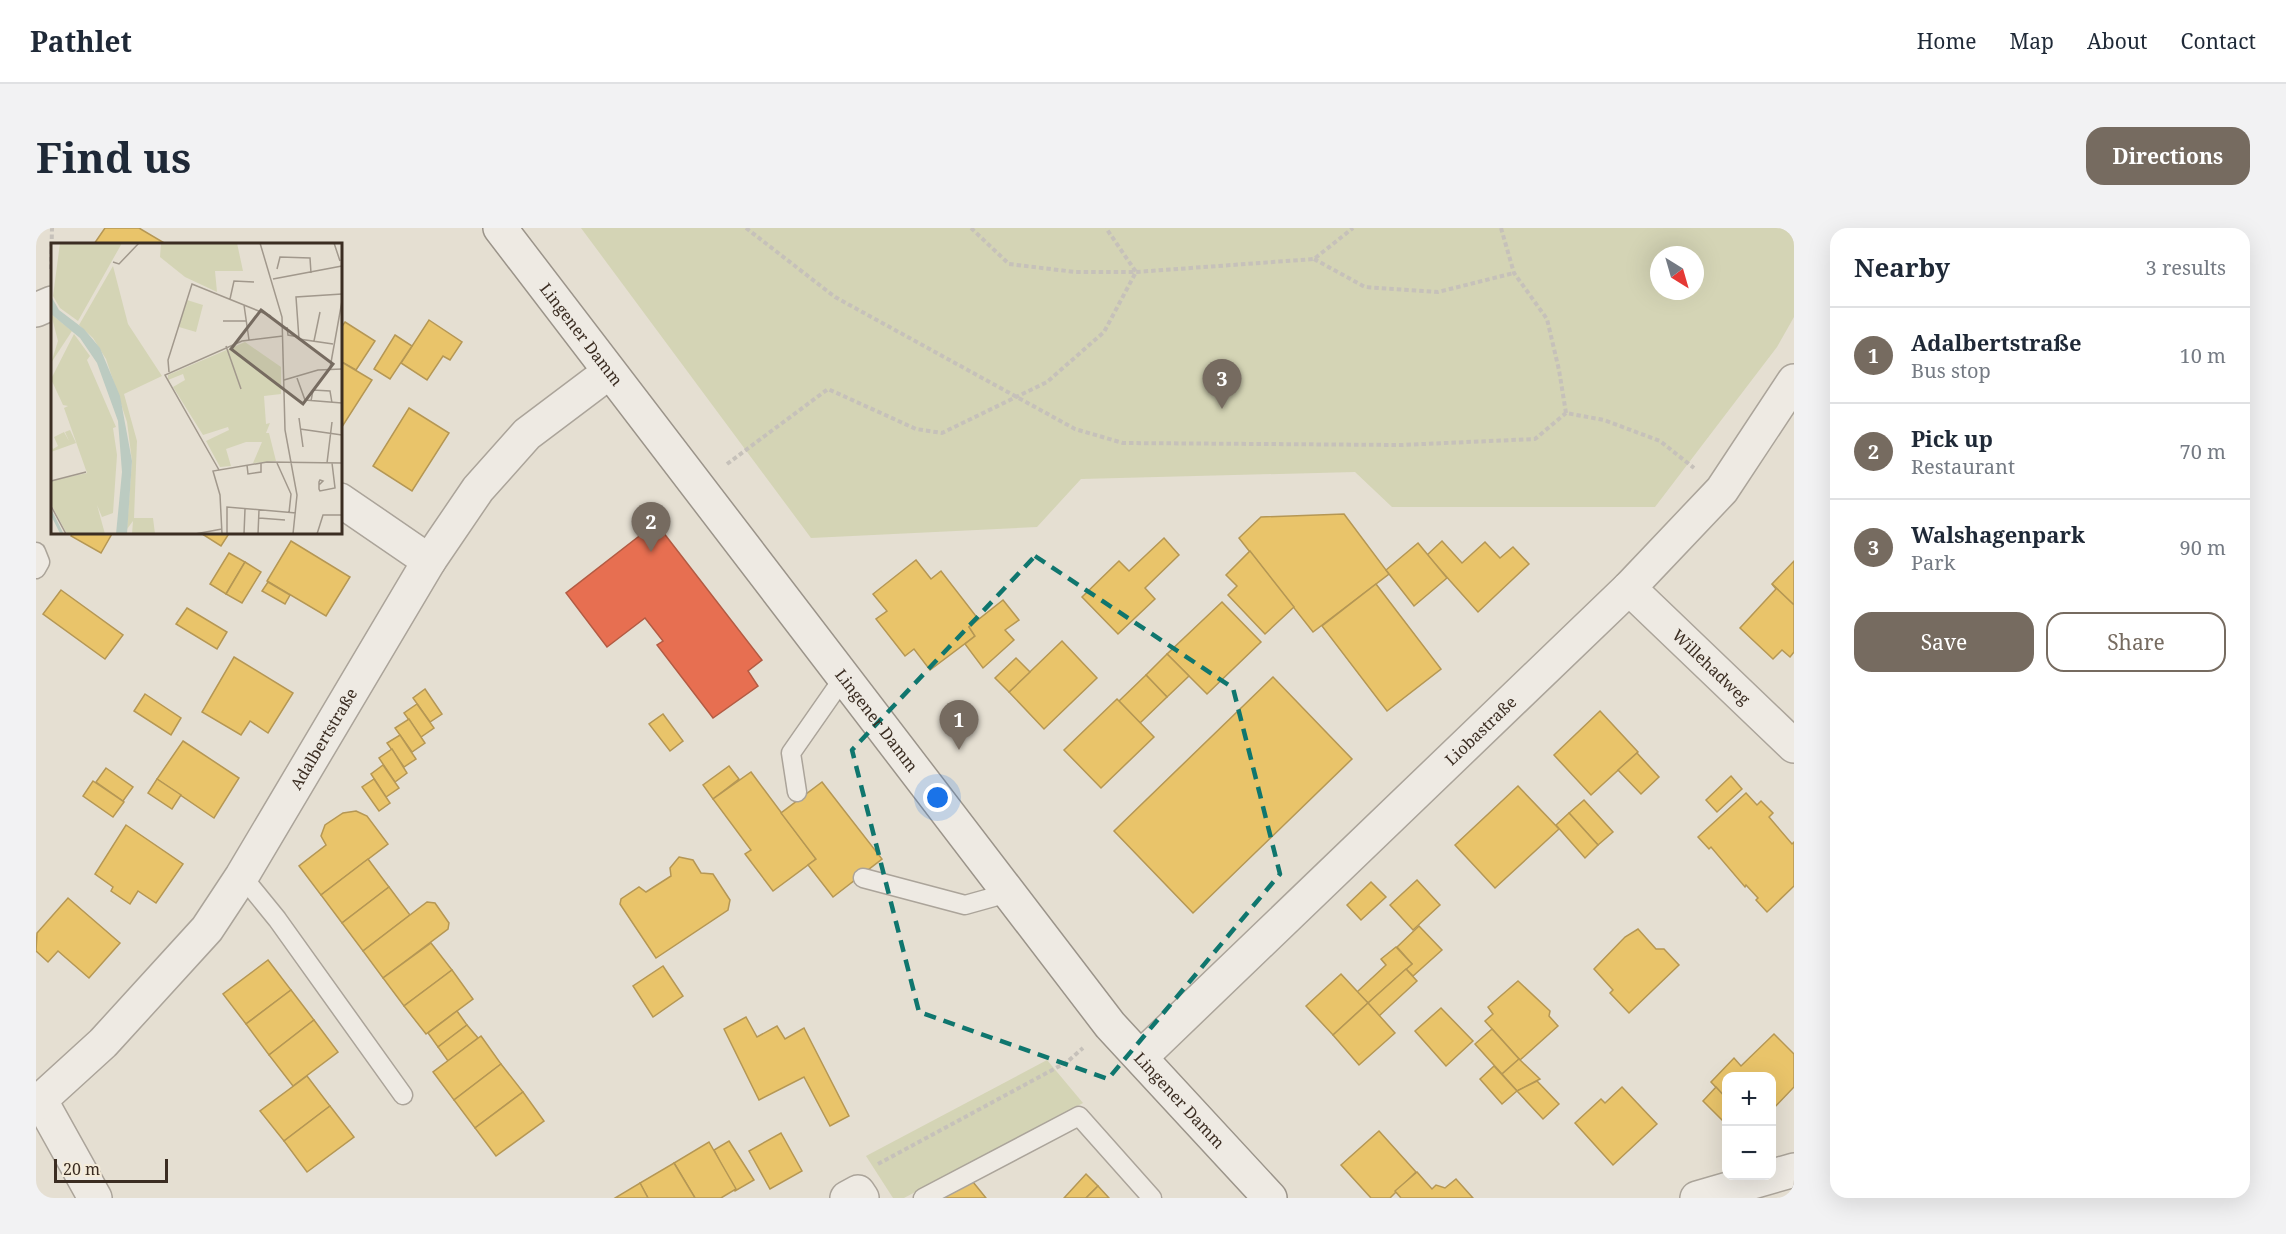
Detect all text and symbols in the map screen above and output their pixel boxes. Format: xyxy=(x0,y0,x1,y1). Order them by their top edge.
text: Pathlet xyxy=(30,22,132,60)
text: Home xyxy=(1917,27,1977,55)
text: Map xyxy=(2010,27,2054,55)
text: About xyxy=(2087,27,2148,55)
text: Contact xyxy=(2181,27,2256,55)
button: Directions xyxy=(2086,127,2250,185)
text: Find us xyxy=(36,128,191,185)
inset map xyxy=(51,243,342,534)
north arrow xyxy=(1650,246,1704,300)
text: Nearby xyxy=(1854,249,1950,285)
text: 3 results xyxy=(2146,254,2226,281)
street label: Lingener Damm xyxy=(535,278,628,390)
text: Adalbertstraße xyxy=(1911,327,2082,357)
text: 1 xyxy=(1868,342,1879,369)
text: 10 m xyxy=(2180,342,2226,369)
text: Bus stop xyxy=(1911,357,1991,384)
pin: 3 xyxy=(1202,360,1242,409)
text: Pick up xyxy=(1911,423,1993,453)
text: 2 xyxy=(1868,438,1879,465)
text: 70 m xyxy=(2180,438,2226,465)
text: Restaurant xyxy=(1911,453,2015,480)
pin: 2 xyxy=(632,502,670,552)
text: Walshagenpark xyxy=(1911,519,2085,549)
text: 3 xyxy=(1868,534,1879,561)
text: 90 m xyxy=(2180,534,2226,561)
text: Park xyxy=(1911,549,1955,576)
button: Save xyxy=(1854,612,2034,672)
button: Share xyxy=(2046,612,2226,672)
street label: Willehadweg xyxy=(1667,624,1755,710)
street label: Lingener Damm xyxy=(830,664,923,776)
street label: Adalbertstraße xyxy=(285,684,362,794)
street label: Liobastraße xyxy=(1440,691,1521,770)
pin: 1 xyxy=(940,700,978,750)
your location xyxy=(923,783,952,812)
street label: Lingener Damm xyxy=(1129,1047,1230,1153)
map controls xyxy=(1722,1072,1776,1180)
button: + xyxy=(1722,1072,1776,1126)
button: − xyxy=(1722,1126,1776,1180)
scale bar xyxy=(54,1156,168,1184)
text: 20 m xyxy=(63,1158,100,1180)

